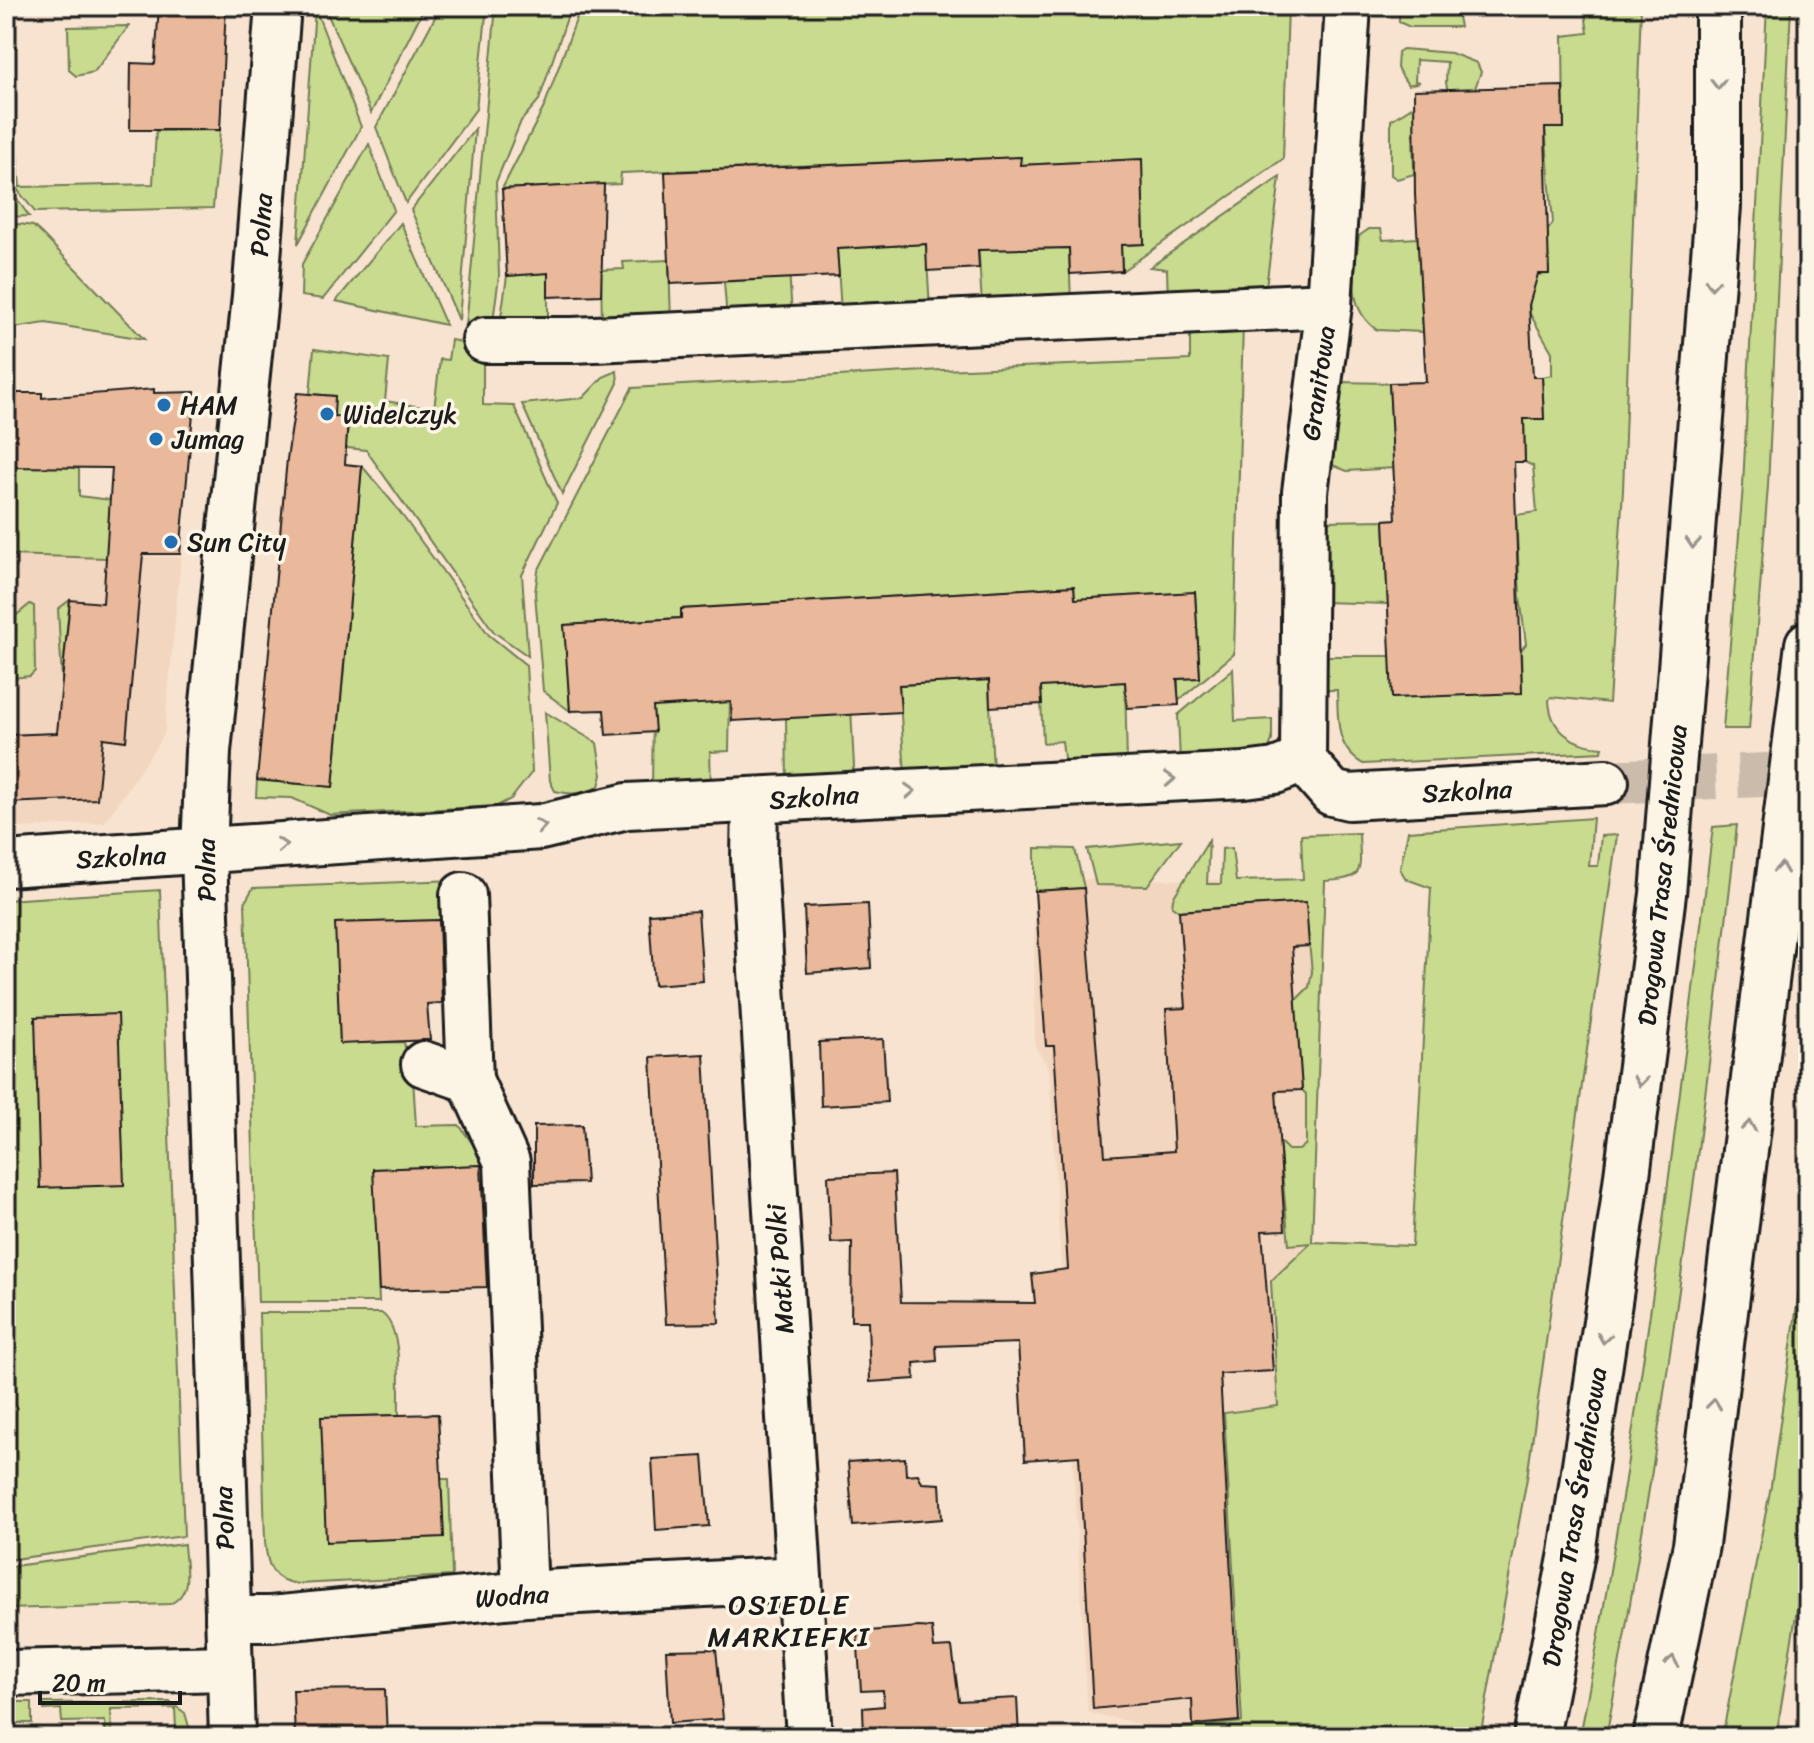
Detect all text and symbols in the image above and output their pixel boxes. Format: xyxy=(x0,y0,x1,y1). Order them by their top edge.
one-way arrow xyxy=(1709,78,1727,91)
street label: Polna xyxy=(236,191,286,258)
one-way arrow xyxy=(1704,278,1721,291)
street label: Granitowa xyxy=(1287,323,1349,443)
place label: HAM xyxy=(180,382,238,428)
place label: Widelczyk xyxy=(343,391,457,437)
marker: HAM xyxy=(155,396,173,414)
marker: Widelczyk xyxy=(318,405,336,423)
place label: Jumag xyxy=(171,416,244,462)
marker: Jumag xyxy=(147,430,165,448)
place label: Sun City xyxy=(187,519,287,565)
marker: Sun City xyxy=(162,533,180,551)
one-way arrow xyxy=(1685,537,1702,550)
street label: Drogowa Trasa Średnicowa xyxy=(1623,722,1701,1028)
street label: Szkolna xyxy=(1421,766,1514,816)
street label: Szkolna xyxy=(767,771,862,823)
one-way arrow xyxy=(1164,771,1177,788)
one-way arrow xyxy=(904,783,917,800)
one-way arrow xyxy=(534,818,548,835)
street label: Szkolna xyxy=(75,832,168,882)
street label: Polna xyxy=(182,837,230,902)
one-way arrow xyxy=(276,837,289,854)
one-way arrow xyxy=(1772,861,1789,874)
one-way arrow xyxy=(1631,1074,1648,1087)
one-way arrow xyxy=(1741,1119,1758,1132)
street label: Matki Polki xyxy=(752,1202,807,1335)
one-way arrow xyxy=(1596,1331,1613,1345)
street label: Drogowa Trasa Średnicowa xyxy=(1528,1364,1620,1670)
one-way arrow xyxy=(1705,1397,1722,1411)
street label: Polna xyxy=(200,1485,248,1551)
street label: Wodna xyxy=(473,1570,551,1622)
district label: OSIEDLE MARKIEFKI xyxy=(707,1580,871,1661)
one-way arrow xyxy=(1663,1654,1680,1668)
scale bar xyxy=(40,1655,180,1705)
text: 20 m xyxy=(52,1662,106,1704)

